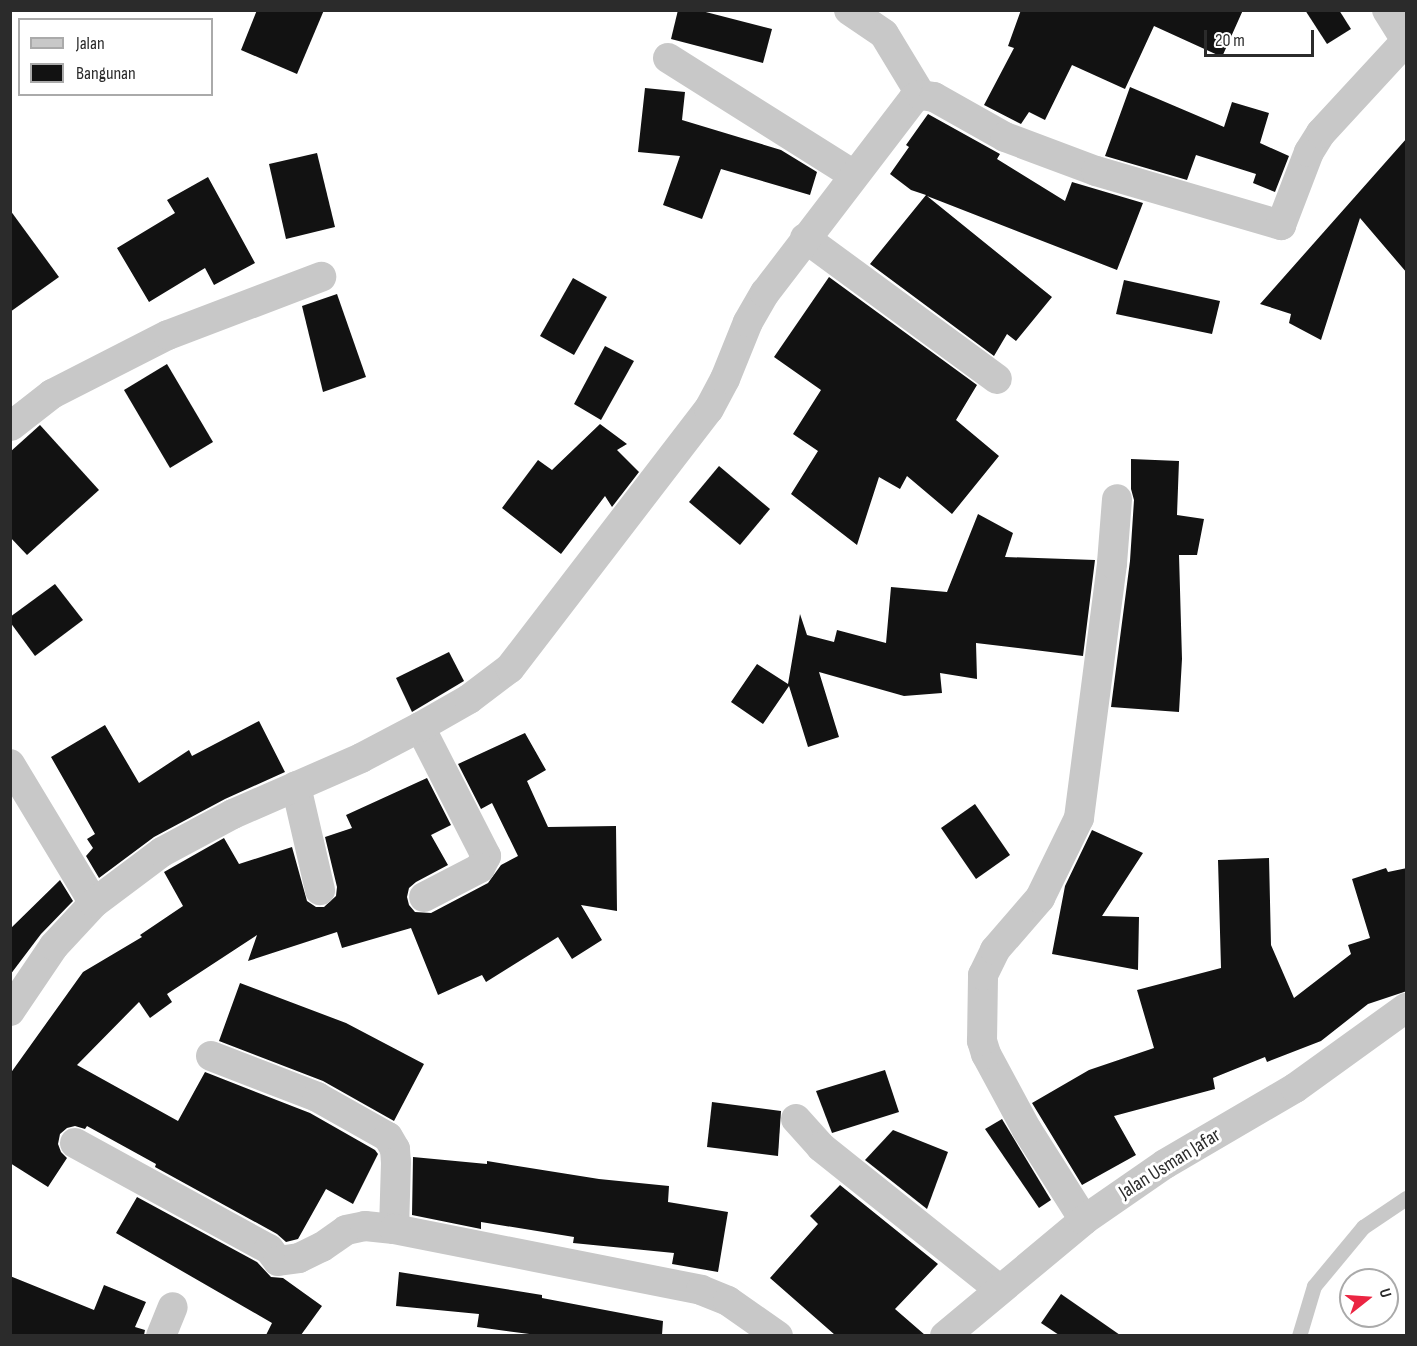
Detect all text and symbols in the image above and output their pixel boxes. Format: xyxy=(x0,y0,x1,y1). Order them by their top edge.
legend xyxy=(18,18,213,96)
scale bar xyxy=(1207,18,1316,56)
text: 20 m xyxy=(1215,30,1245,51)
text: Jalan xyxy=(76,33,105,54)
text: Bangunan xyxy=(76,63,136,84)
street label: Jalan Usman Jafar xyxy=(1115,1123,1225,1205)
north arrow xyxy=(1339,1268,1399,1328)
text: U xyxy=(1374,1286,1395,1300)

